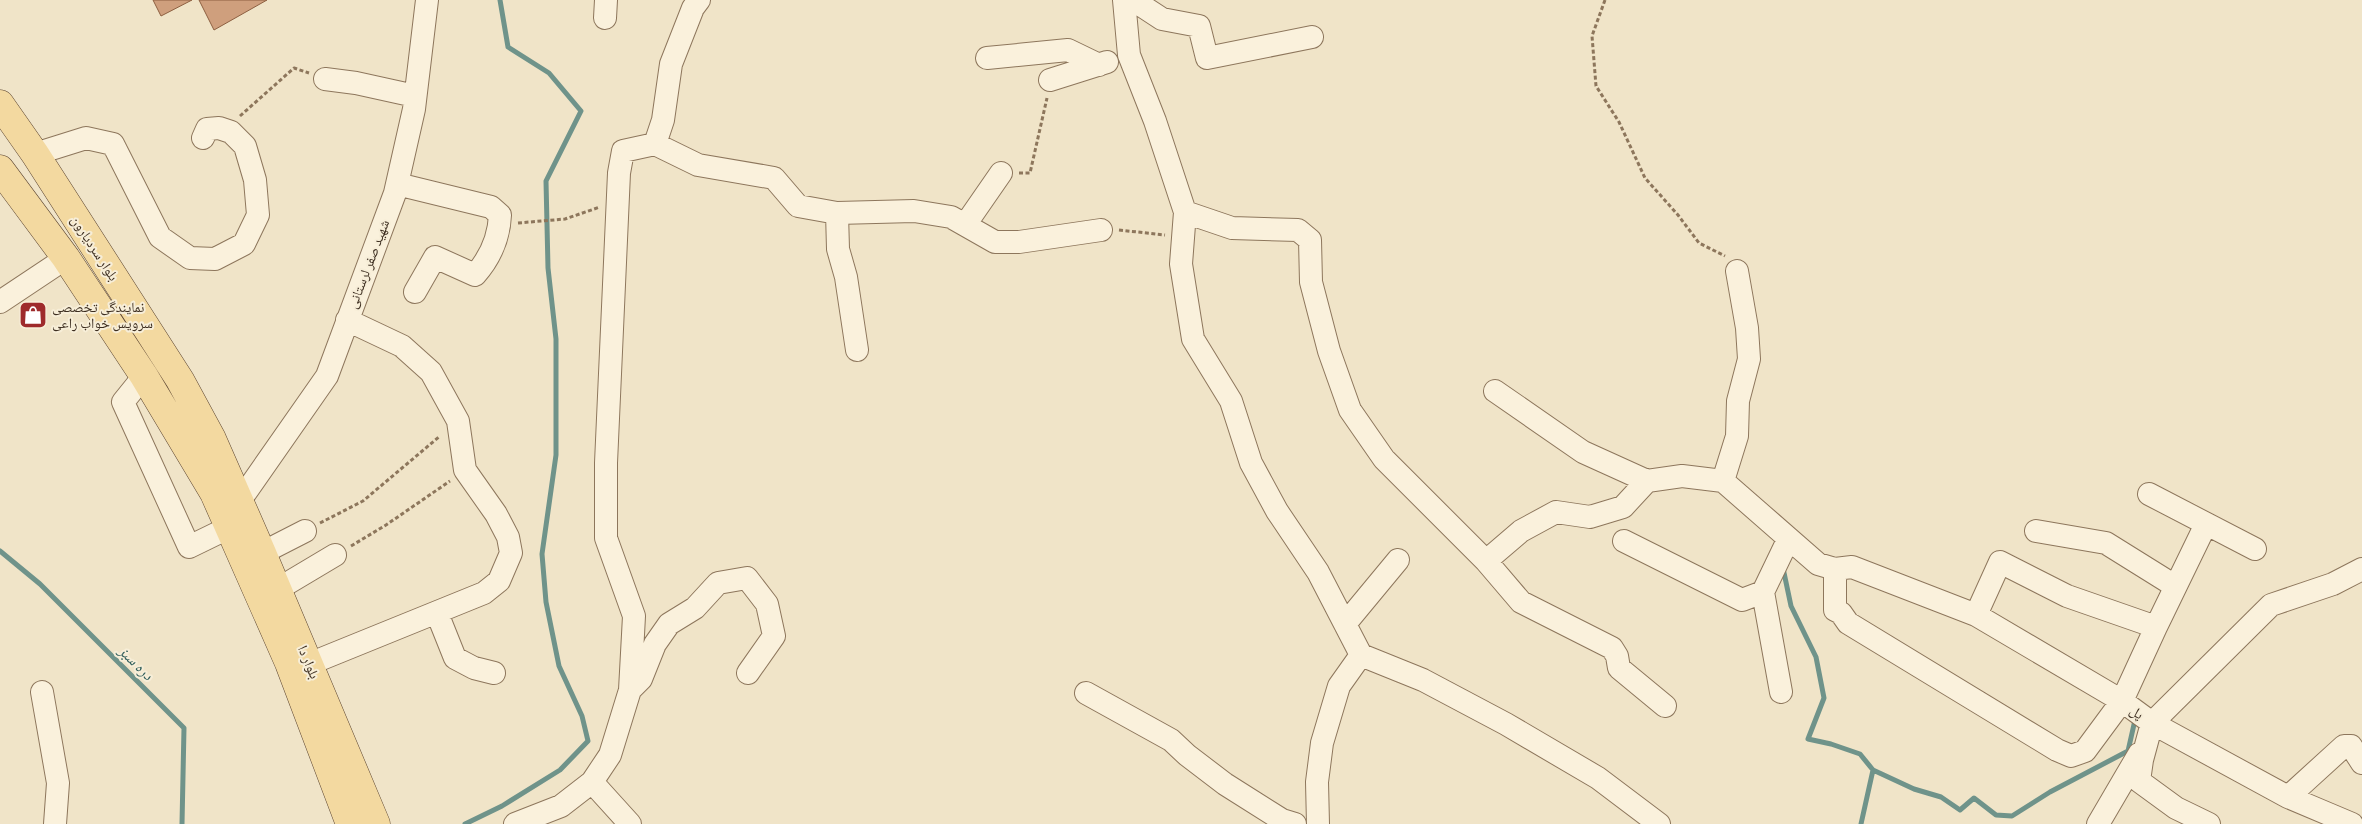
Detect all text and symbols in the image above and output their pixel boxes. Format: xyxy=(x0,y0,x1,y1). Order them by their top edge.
street label: بلوار سردیارون xyxy=(67,212,122,284)
street label: شهید صفر لرستانی xyxy=(344,217,393,311)
place label: نمایندگی تخصصی سرویس خواب راعی xyxy=(52,299,153,332)
shop icon: نمایندگی تخصصی سرویس خواب راعی xyxy=(18,300,48,330)
water label: دره سبز xyxy=(114,641,158,685)
street label: بلوار دا xyxy=(294,643,323,682)
street label: پل xyxy=(2126,702,2147,723)

